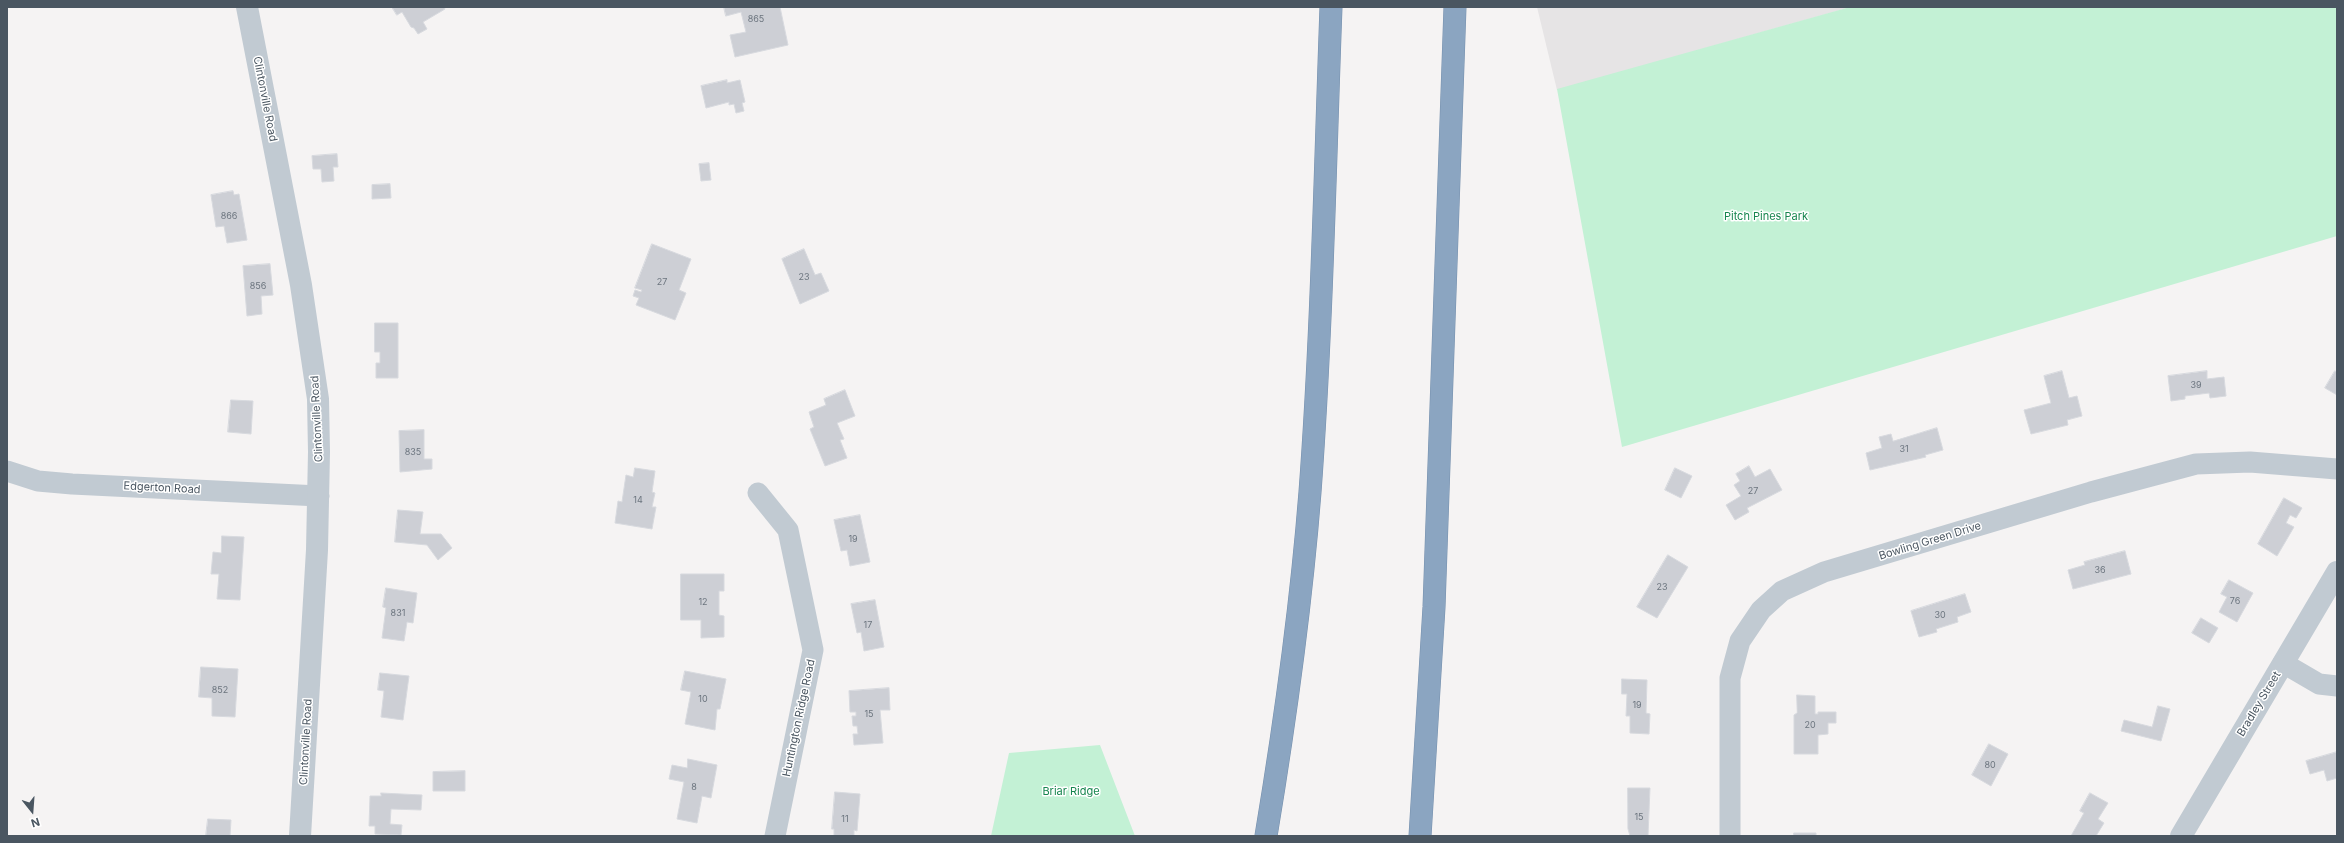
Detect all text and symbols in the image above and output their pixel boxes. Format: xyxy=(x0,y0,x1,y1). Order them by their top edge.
house number: 865 xyxy=(748,14,764,24)
street label: Clintonville Road xyxy=(250,55,280,143)
park label: Pitch Pines Park xyxy=(1724,210,1808,224)
house number: 866 xyxy=(221,211,237,221)
house number: 23 xyxy=(798,272,810,282)
house number: 27 xyxy=(657,277,667,287)
house number: 856 xyxy=(250,281,266,291)
street label: Clintonville Road xyxy=(308,375,326,463)
house number: 39 xyxy=(2190,380,2202,390)
house number: 31 xyxy=(1899,444,1909,454)
house number: 835 xyxy=(405,447,421,457)
street label: Edgerton Road xyxy=(123,479,201,497)
house number: 27 xyxy=(1748,486,1758,496)
house number: 14 xyxy=(633,495,643,505)
street label: Bowling Green Drive xyxy=(1877,519,1983,563)
house number: 19 xyxy=(848,534,858,544)
house number: 36 xyxy=(2094,565,2106,575)
house number: 23 xyxy=(1656,582,1668,592)
house number: 76 xyxy=(2230,596,2240,606)
house number: 12 xyxy=(698,597,708,607)
house number: 831 xyxy=(391,608,405,618)
house number: 30 xyxy=(1934,610,1946,620)
house number: 17 xyxy=(864,620,872,630)
street label: Huntington Ridge Road xyxy=(780,658,818,778)
street label: Bradley Street xyxy=(2234,669,2284,739)
house number: 852 xyxy=(212,685,228,695)
house number: 10 xyxy=(698,694,708,704)
street label: Clintonville Road xyxy=(297,698,315,786)
house number: 19 xyxy=(1632,700,1642,710)
house number: 15 xyxy=(864,709,874,719)
house number: 20 xyxy=(1804,720,1816,730)
house number: 80 xyxy=(1984,760,1996,770)
house number: 8 xyxy=(691,782,697,792)
park label: Briar Ridge xyxy=(1042,785,1100,799)
north arrow xyxy=(12,791,52,831)
house number: 15 xyxy=(1634,812,1644,822)
house number: 11 xyxy=(841,814,849,824)
text: N xyxy=(29,815,42,830)

